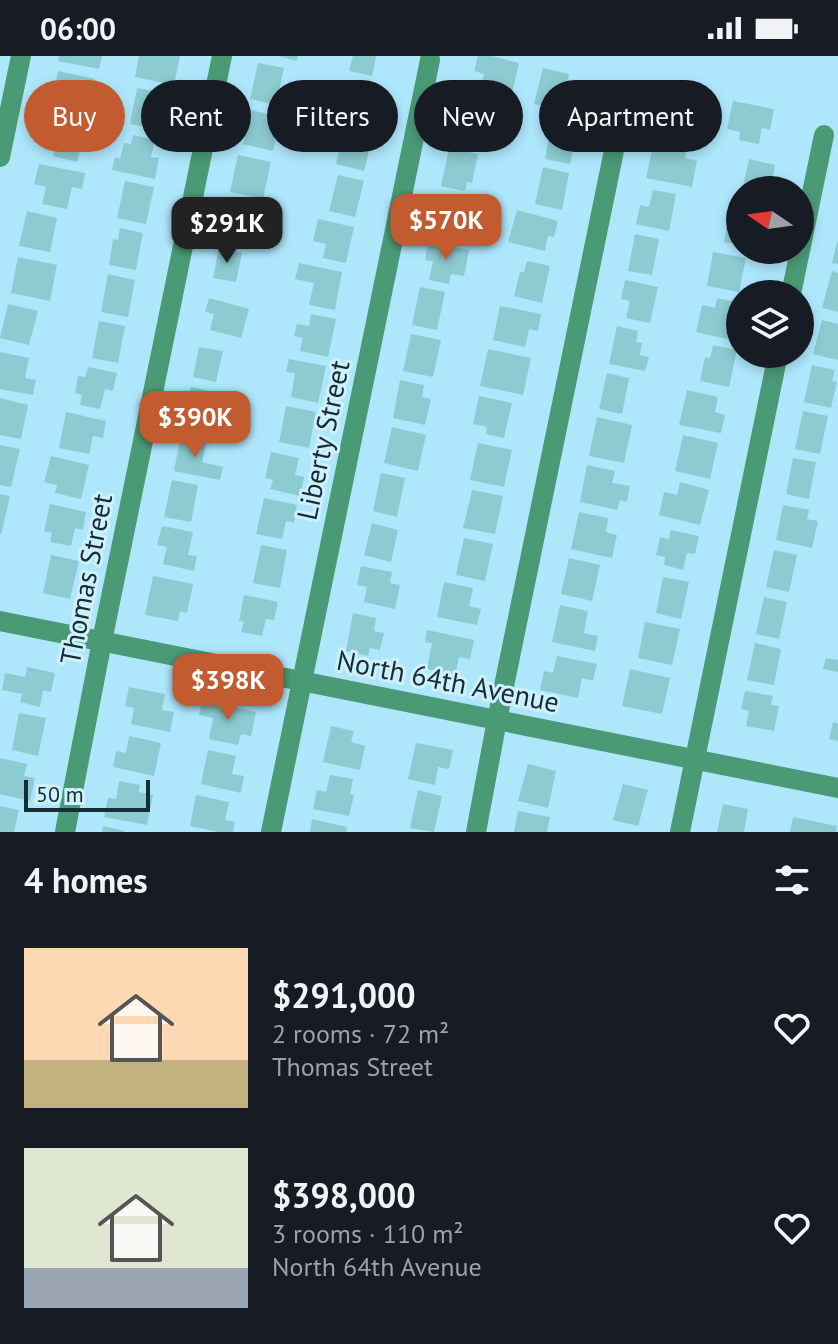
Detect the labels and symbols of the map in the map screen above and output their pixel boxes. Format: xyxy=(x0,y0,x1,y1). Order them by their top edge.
north arrow xyxy=(726,176,814,264)
pin: $570K xyxy=(390,194,502,262)
pin: $291K xyxy=(171,197,283,265)
street label: Liberty Street xyxy=(288,356,358,523)
pin: $390K xyxy=(139,391,251,459)
street label: Thomas Street xyxy=(51,490,120,667)
street label: North 64th Avenue xyxy=(334,641,562,720)
pin: $398K xyxy=(172,654,284,722)
scale bar xyxy=(24,776,150,812)

